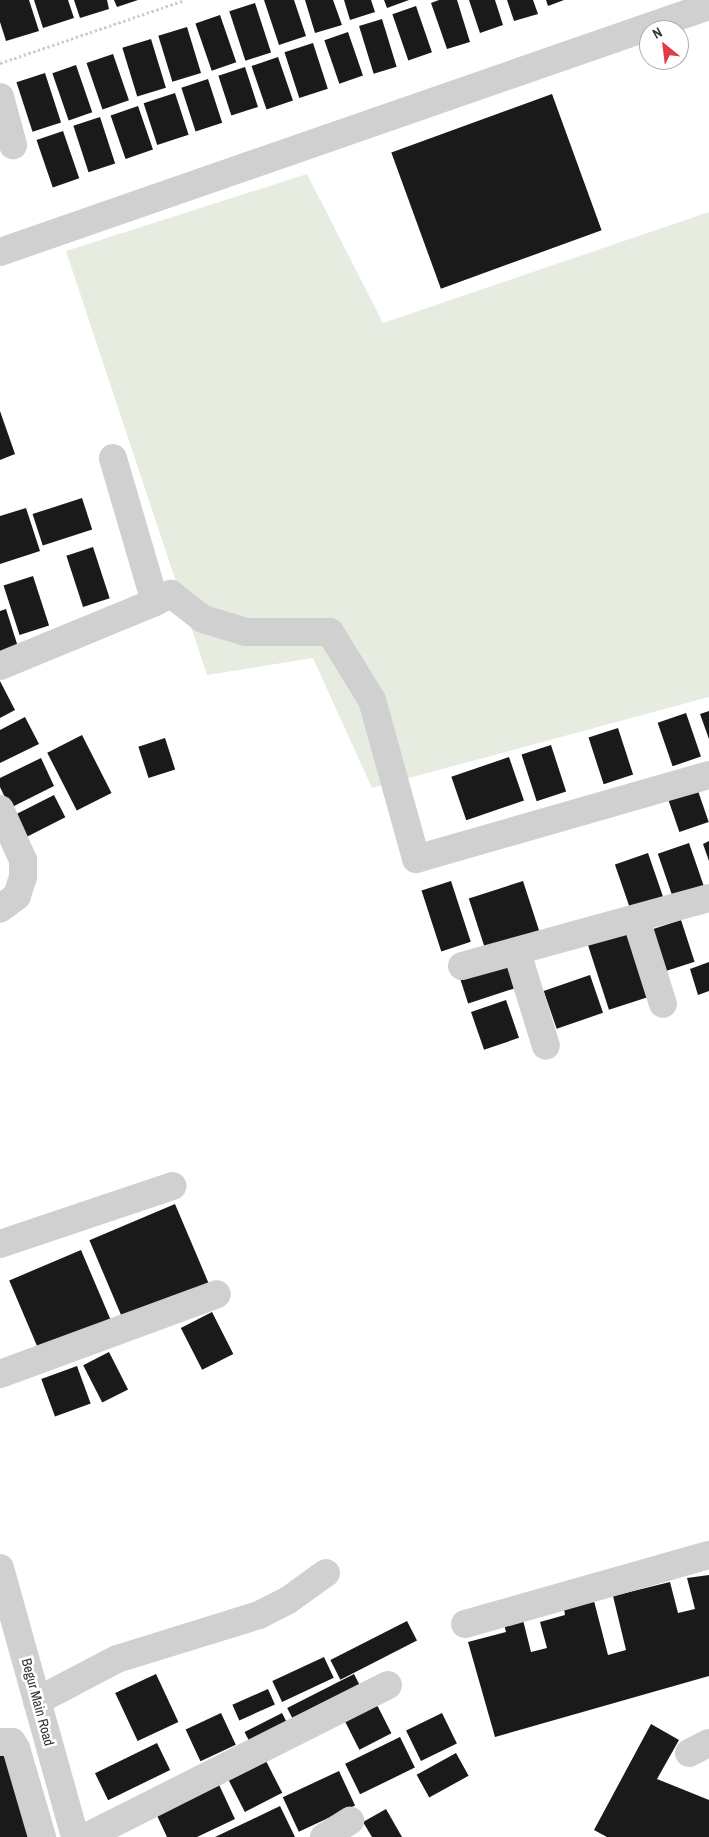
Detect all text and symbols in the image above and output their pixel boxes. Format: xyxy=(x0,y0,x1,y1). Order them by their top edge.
north arrow xyxy=(639,20,689,70)
text: N xyxy=(649,23,665,43)
street label: Begur Main Road xyxy=(18,1656,58,1748)

